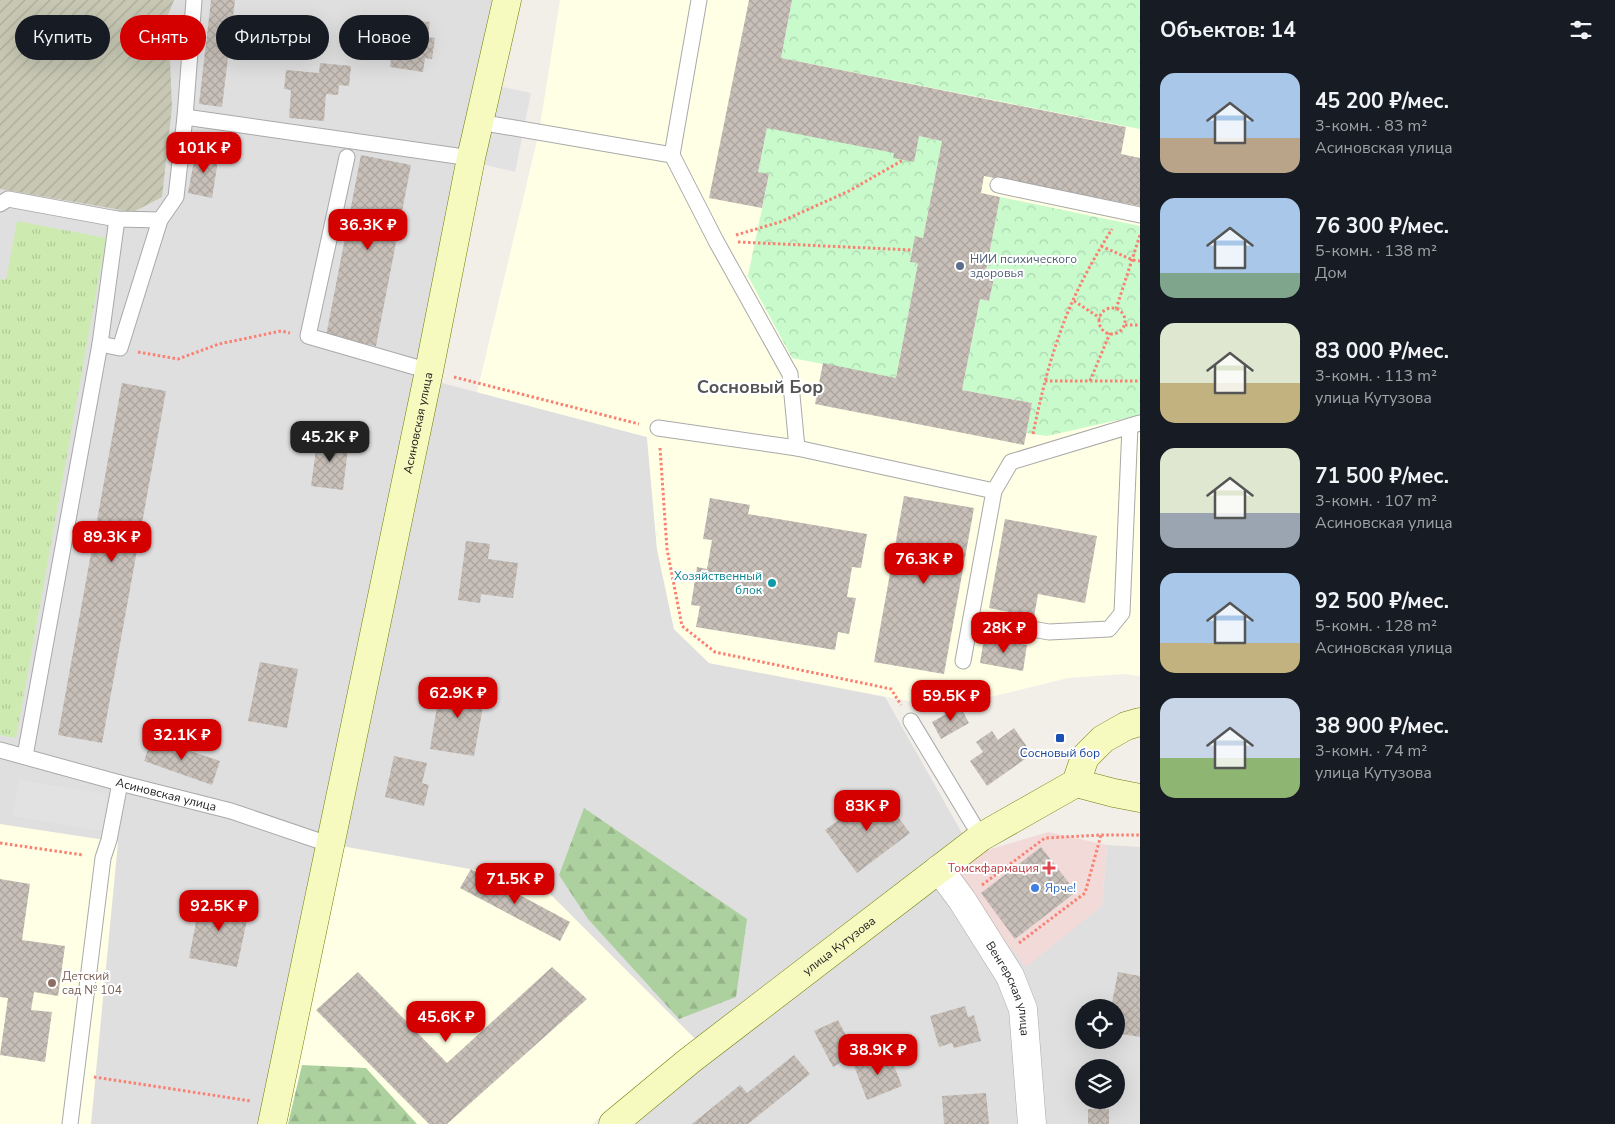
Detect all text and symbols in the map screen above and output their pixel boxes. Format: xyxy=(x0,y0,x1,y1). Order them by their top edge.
chip: Купить xyxy=(15,15,110,60)
chip: Снять xyxy=(120,15,206,60)
chip: Фильтры xyxy=(216,15,329,60)
chip: Новое xyxy=(339,15,429,60)
text: Объектов: 14 xyxy=(1160,16,1296,44)
icon: filters xyxy=(1567,16,1595,44)
text: 45 200 ₽/мес. xyxy=(1315,87,1449,115)
icon: home xyxy=(1200,93,1260,153)
text: 3-комн. · 83 m² xyxy=(1315,115,1427,137)
pin: 101K ₽ xyxy=(163,132,245,174)
text: 101K ₽ xyxy=(177,137,231,159)
text: Асиновская улица xyxy=(1315,137,1453,159)
pin: 36.3K ₽ xyxy=(322,208,414,251)
text: 76 300 ₽/мес. xyxy=(1315,212,1449,240)
text: 36.3K ₽ xyxy=(339,214,397,236)
icon: home xyxy=(1200,218,1260,278)
text: 5-комн. · 138 m² xyxy=(1315,240,1437,262)
place label: НИИ психического здоровья xyxy=(970,251,1077,281)
marker: НИИ психического здоровья xyxy=(954,260,966,272)
text: Дом xyxy=(1315,262,1347,284)
text: 83 000 ₽/мес. xyxy=(1315,337,1449,365)
icon: home xyxy=(1200,343,1260,403)
text: 3-комн. · 113 m² xyxy=(1315,365,1437,387)
street label: Асиновская улица xyxy=(400,371,437,475)
district label: Сосновый Бор xyxy=(697,375,823,399)
text: улица Кутузова xyxy=(1315,387,1432,409)
pin: 45.2K ₽ xyxy=(284,420,376,463)
text: 45.2K ₽ xyxy=(301,426,359,448)
text: 71 500 ₽/мес. xyxy=(1315,462,1449,490)
icon: home xyxy=(1200,468,1260,528)
text: 3-комн. · 107 m² xyxy=(1315,490,1437,512)
text: Асиновская улица xyxy=(1315,512,1453,534)
pin: 89.3K ₽ xyxy=(66,520,158,563)
text: 89.3K ₽ xyxy=(83,526,141,548)
pin: 76.3K ₽ xyxy=(878,542,970,585)
text: 76.3K ₽ xyxy=(895,548,953,570)
place label: Хозяйственный блок xyxy=(674,568,763,598)
marker: Хозяйственный блок xyxy=(766,577,778,589)
text: 92 500 ₽/мес. xyxy=(1315,587,1449,615)
icon: home xyxy=(1200,593,1260,653)
pin: 28K ₽ xyxy=(969,612,1039,654)
text: 5-комн. · 128 m² xyxy=(1315,615,1437,637)
text: 28K ₽ xyxy=(982,617,1026,639)
text: Асиновская улица xyxy=(1315,637,1453,659)
pin: 62.9K ₽ xyxy=(412,676,504,719)
pin: 59.5K ₽ xyxy=(905,680,997,722)
text: 62.9K ₽ xyxy=(429,682,487,704)
text: 59.5K ₽ xyxy=(922,685,980,707)
text: 38 900 ₽/мес. xyxy=(1315,712,1449,740)
pin: 32.1K ₽ xyxy=(136,718,228,761)
icon: home xyxy=(1200,718,1260,778)
text: 32.1K ₽ xyxy=(153,724,211,746)
marker: Сосновый бор xyxy=(1054,732,1066,744)
text: 3-комн. · 74 m² xyxy=(1315,740,1427,762)
place label: Сосновый бор xyxy=(1020,745,1100,761)
text: улица Кутузова xyxy=(1315,762,1432,784)
street label: Асиновская улица xyxy=(114,774,218,815)
pin: 83K ₽ xyxy=(832,790,902,832)
text: 83K ₽ xyxy=(845,795,889,817)
place label: Томскфармация xyxy=(948,860,1039,876)
pin: 71.5K ₽ xyxy=(469,862,561,905)
marker: Томскфармация xyxy=(1043,862,1055,874)
text: 71.5K ₽ xyxy=(486,868,544,890)
place label: Ярче! xyxy=(1045,880,1076,896)
marker: Ярче! xyxy=(1029,882,1041,894)
pin: 92.5K ₽ xyxy=(173,890,265,932)
text: 92.5K ₽ xyxy=(190,895,248,917)
street label: улица Кутузова xyxy=(799,913,879,979)
street label: Венгерская улица xyxy=(982,938,1033,1037)
place label: Детский сад № 104 xyxy=(62,968,122,998)
marker: Детский сад № 104 xyxy=(46,977,58,989)
map controls xyxy=(1075,999,1125,1109)
button: locate xyxy=(1075,999,1125,1049)
pin: 45.6K ₽ xyxy=(400,1000,492,1043)
text: 45.6K ₽ xyxy=(417,1006,475,1028)
pin: 38.9K ₽ xyxy=(832,1034,924,1076)
text: 38.9K ₽ xyxy=(849,1039,907,1061)
button: layers xyxy=(1075,1059,1125,1109)

